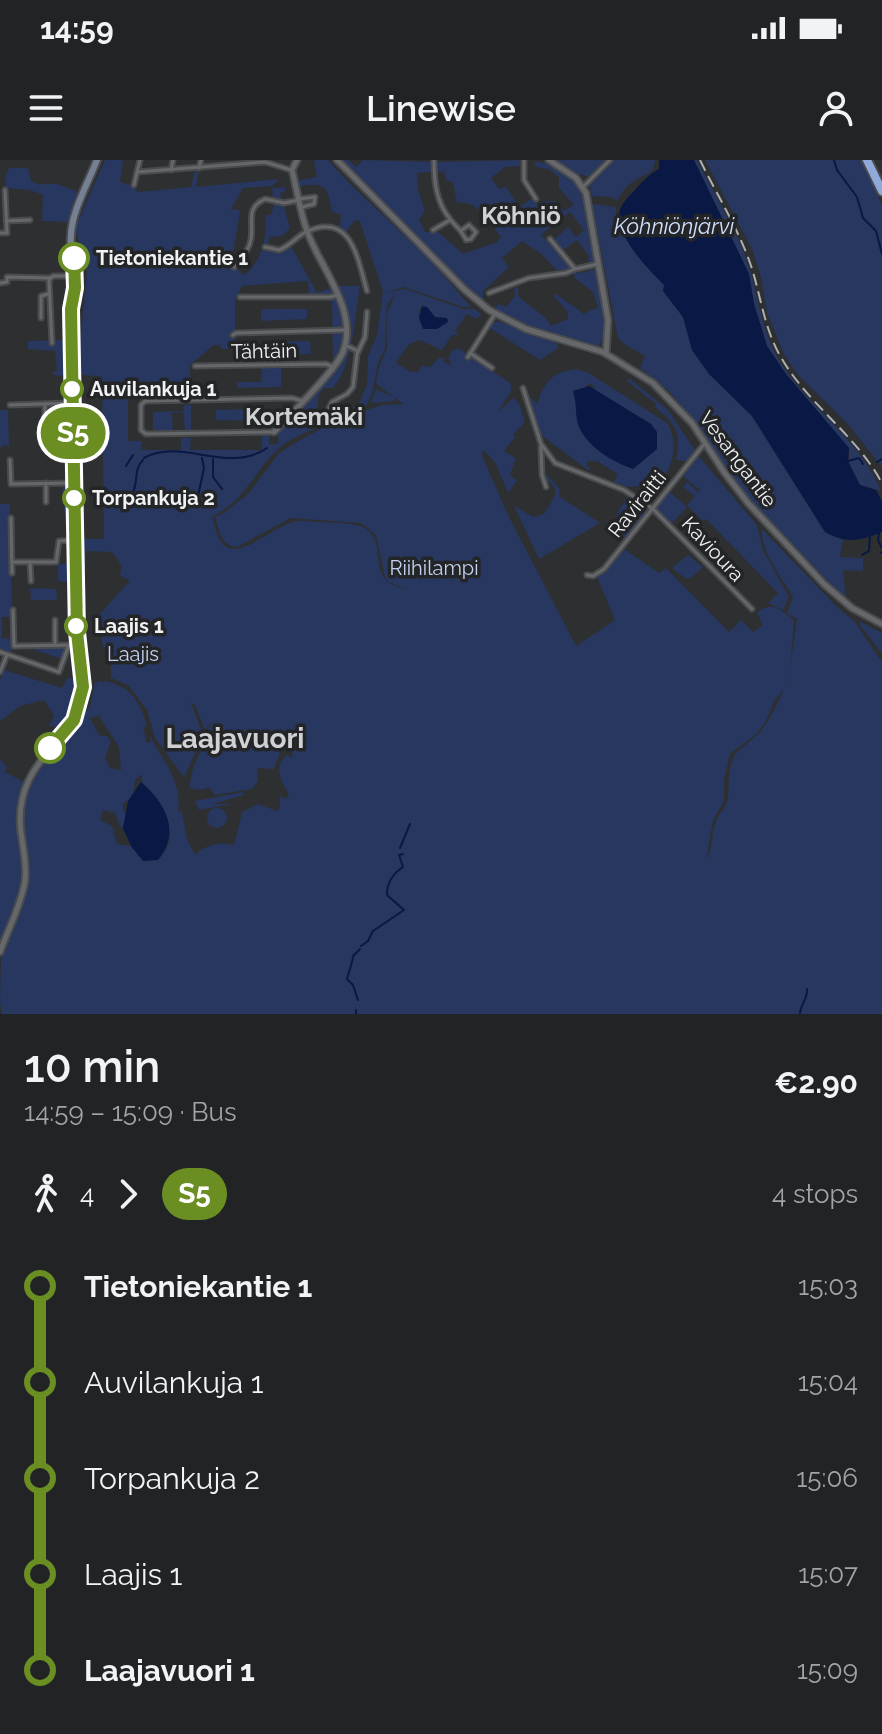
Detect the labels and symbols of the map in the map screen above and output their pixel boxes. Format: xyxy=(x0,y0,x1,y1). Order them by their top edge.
district label: Köhniö xyxy=(481,201,561,230)
water label: Köhniönjärvi xyxy=(614,213,736,239)
marker: Tietoniekantie 1 xyxy=(59,243,89,273)
place label: Tietoniekantie 1 xyxy=(96,246,248,270)
street label: Tähtäin xyxy=(231,338,297,364)
place label: Auvilankuja 1 xyxy=(90,377,217,401)
marker: Auvilankuja 1 xyxy=(61,378,83,400)
district label: Kortemäki xyxy=(245,402,363,431)
street label: Vesangantie xyxy=(694,406,782,512)
line badge: S5 xyxy=(37,407,109,459)
street label: Raviraitti xyxy=(603,466,671,542)
place label: Torpankuja 2 xyxy=(92,486,215,510)
marker: Torpankuja 2 xyxy=(63,487,85,509)
street label: Kavioura xyxy=(677,512,749,586)
park label: Riihilampi xyxy=(389,556,479,580)
place label: Laajis 1 xyxy=(94,614,164,638)
marker: Laajis 1 xyxy=(65,615,87,637)
park label: Laajis xyxy=(107,642,159,666)
district label: Laajavuori xyxy=(166,722,305,755)
unlabelled marker xyxy=(35,733,65,763)

